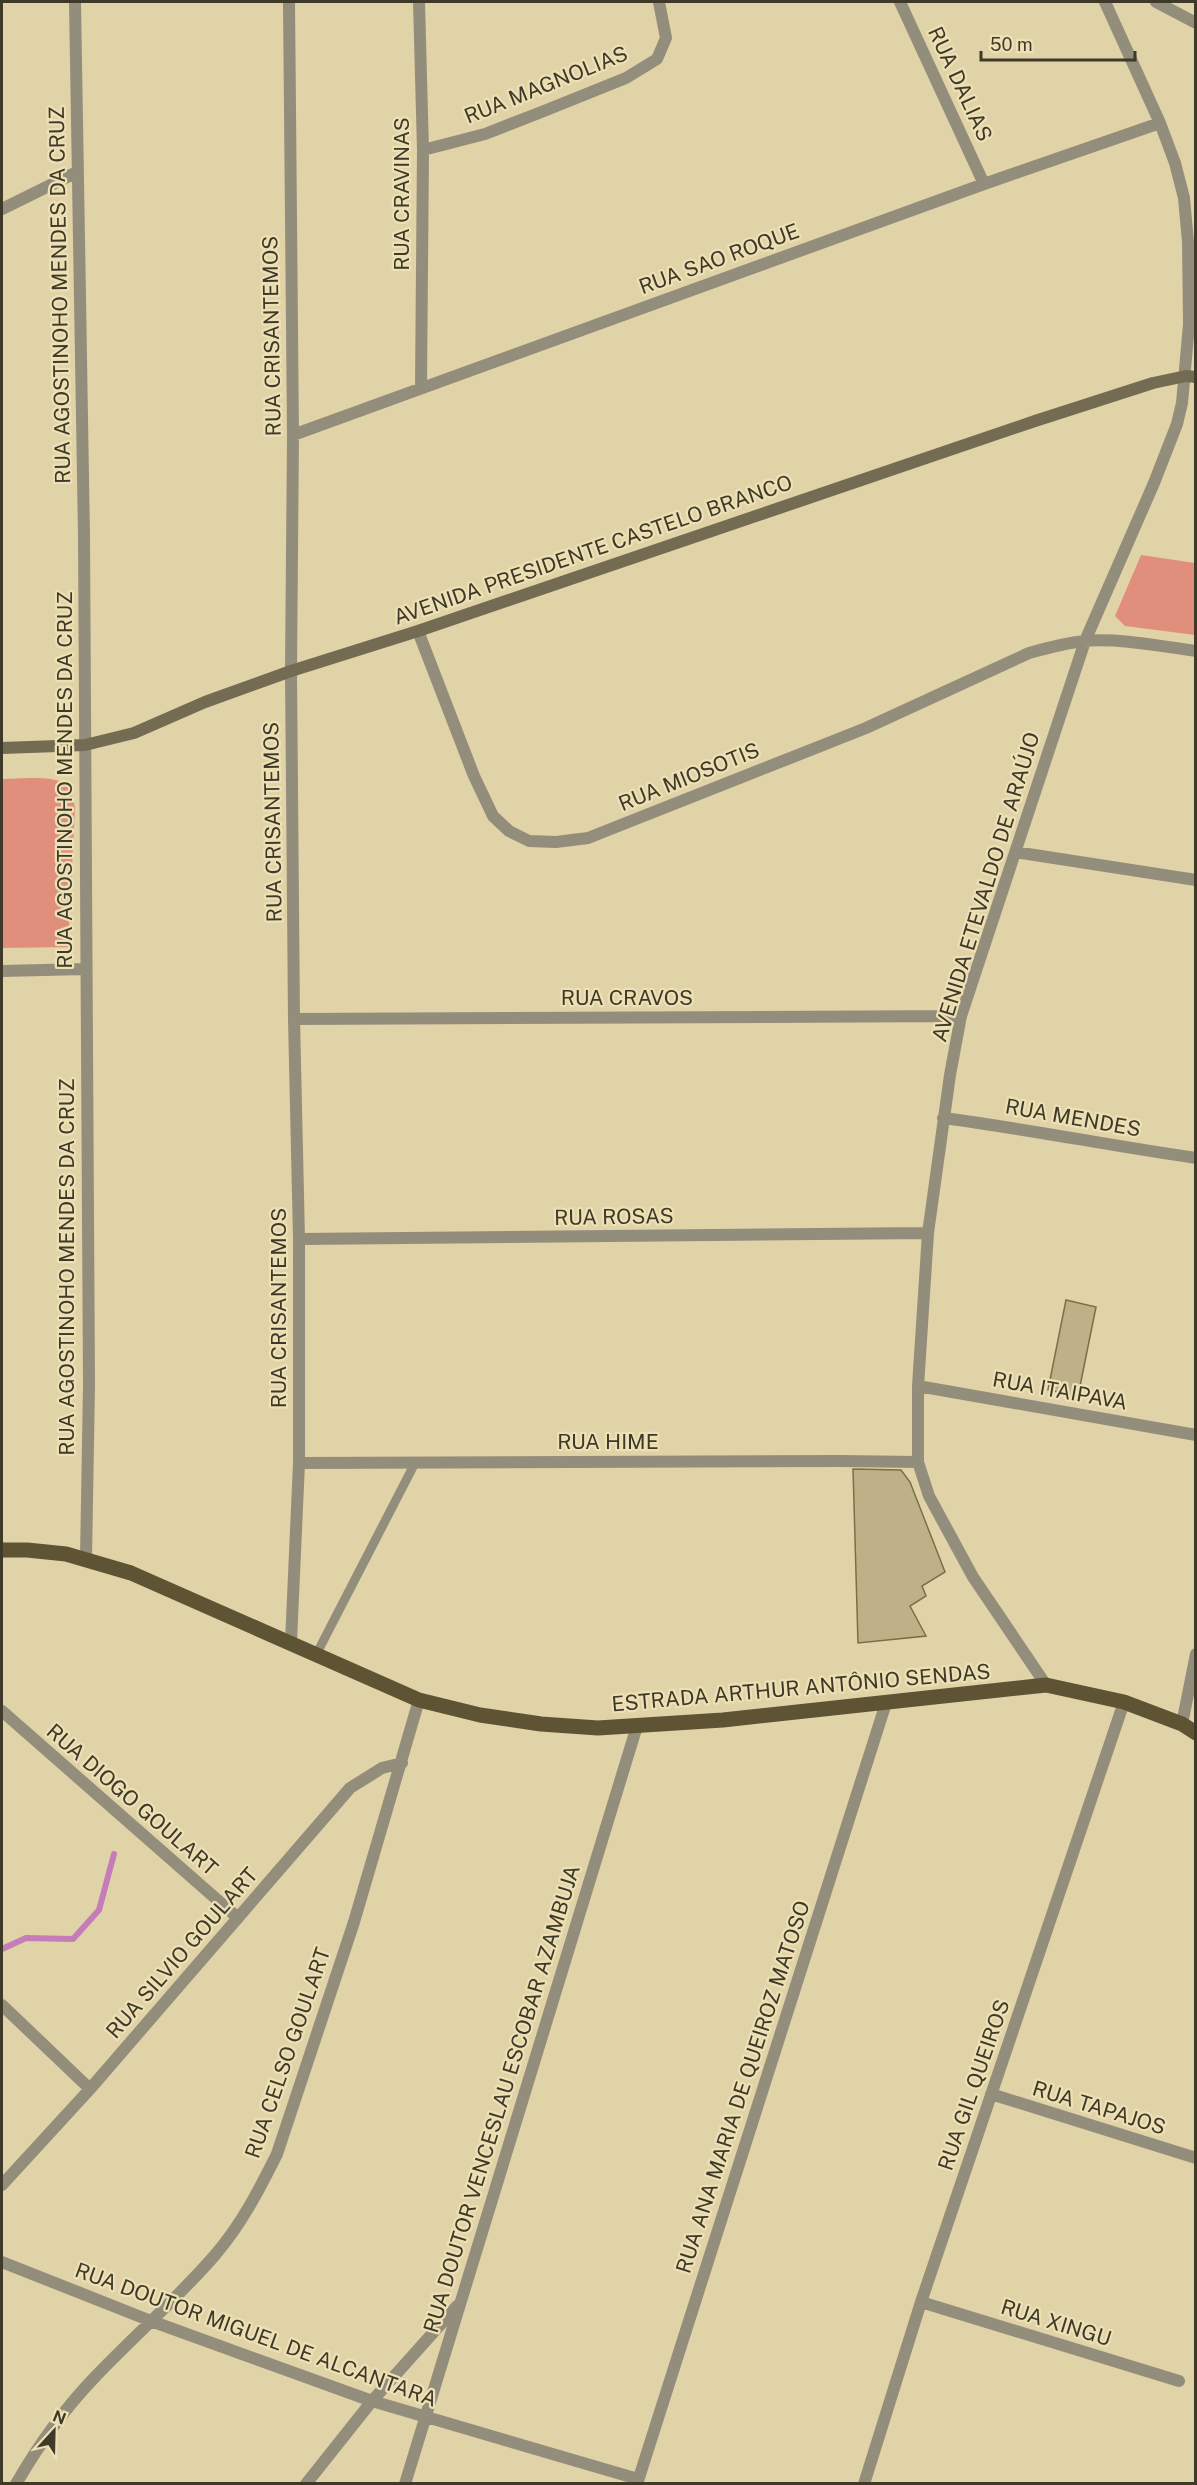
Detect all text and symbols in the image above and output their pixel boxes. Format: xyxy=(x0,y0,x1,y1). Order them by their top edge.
street label: RUA DALIAS xyxy=(923,23,998,145)
scale bar xyxy=(981,24,1136,62)
text: 50 m xyxy=(990,34,1033,55)
street label: RUA MAGNOLIAS xyxy=(460,40,631,129)
street label: RUA AGOSTINOHO MENDES DA CRUZ xyxy=(44,106,75,484)
street label: RUA CRAVINAS xyxy=(389,117,414,271)
street label: RUA SAO ROQUE xyxy=(635,218,802,299)
street label: RUA CRISANTEMOS xyxy=(257,236,286,436)
street label: AVENIDA PRESIDENTE CASTELO BRANCO xyxy=(390,469,795,630)
street label: RUA AGOSTINOHO MENDES DA CRUZ xyxy=(52,591,77,969)
street label: RUA CRISANTEMOS xyxy=(258,722,287,922)
street label: AVENIDA ETEVALDO DE ARAÚJO xyxy=(926,729,1045,1045)
street label: RUA MIOSOTIS xyxy=(615,737,763,816)
street label: RUA CRAVOS xyxy=(561,985,693,1010)
street label: RUA AGOSTINOHO MENDES DA CRUZ xyxy=(54,1078,79,1456)
street label: RUA MENDES xyxy=(1003,1093,1143,1142)
street label: RUA ROSAS xyxy=(554,1203,674,1230)
street label: RUA CRISANTEMOS xyxy=(266,1208,291,1408)
street label: RUA ITAIPAVA xyxy=(991,1366,1130,1415)
street label: RUA HIME xyxy=(557,1429,659,1454)
street label: ESTRADA ARTHUR ANTÔNIO SENDAS xyxy=(610,1658,991,1717)
street label: RUA DIOGO GOULART xyxy=(42,1718,223,1881)
street label: RUA SILVIO GOULART xyxy=(101,1862,263,2043)
street label: RUA DOUTOR VENCESLAU ESCOBAR AZAMBUJA xyxy=(418,1862,585,2336)
street label: RUA ANA MARIA DE QUEIROZ MATOSO xyxy=(670,1898,815,2276)
street label: RUA CELSO GOULART xyxy=(240,1944,335,2161)
street label: RUA GIL QUEIROS xyxy=(933,1996,1014,2174)
street label: RUA TAPAJOS xyxy=(1029,2075,1169,2140)
street label: RUA DOUTOR MIGUEL DE ALCANTARA xyxy=(72,2257,441,2412)
street label: RUA XINGU xyxy=(998,2294,1114,2351)
north arrow xyxy=(24,2401,84,2461)
text: N xyxy=(50,2406,69,2429)

